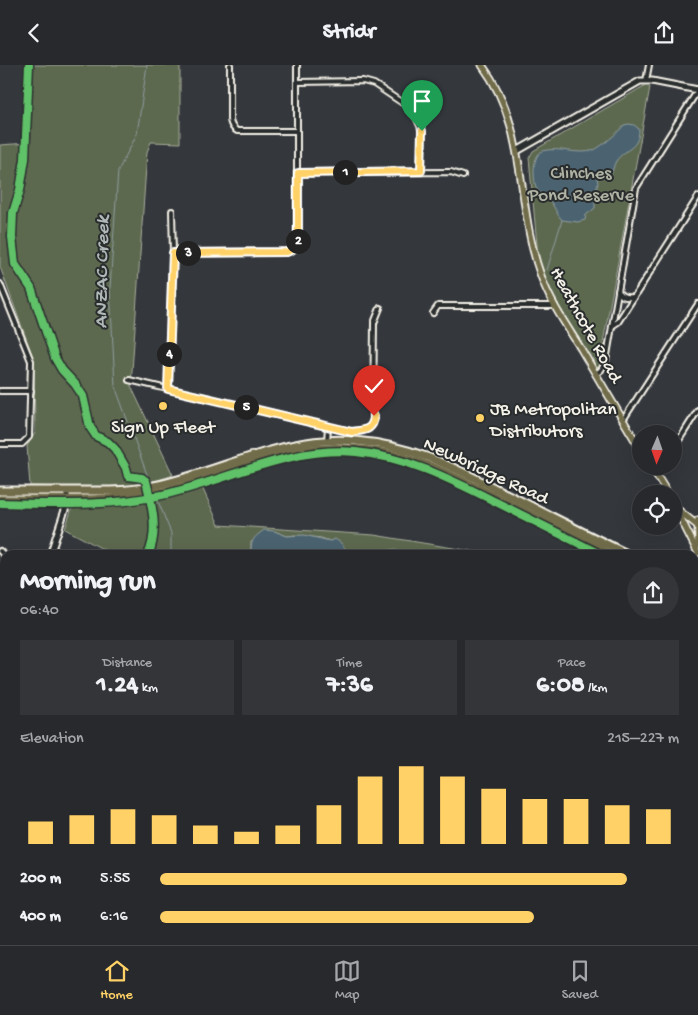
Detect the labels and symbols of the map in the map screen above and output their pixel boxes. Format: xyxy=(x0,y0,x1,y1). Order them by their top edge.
pin xyxy=(401,80,443,131)
pin: 1 xyxy=(332,159,358,185)
park label: Clinches Pond Reserve xyxy=(527,163,634,208)
water label: ANZAC Creek xyxy=(91,213,116,329)
pin: 2 xyxy=(286,229,310,253)
pin: 3 xyxy=(176,241,200,265)
street label: Heathcote Road xyxy=(544,264,627,389)
pin: 4 xyxy=(156,341,182,367)
pin xyxy=(353,365,395,416)
pin: 5 xyxy=(234,395,258,419)
place label: JB Metropolitan Distributors xyxy=(488,399,616,444)
marker: Sign Up Fleet xyxy=(157,400,169,412)
marker: JB Metropolitan Distributors xyxy=(474,412,486,424)
place label: Sign Up Fleet xyxy=(111,417,217,440)
north arrow xyxy=(632,425,682,475)
street label: Newbridge Road xyxy=(419,433,553,512)

